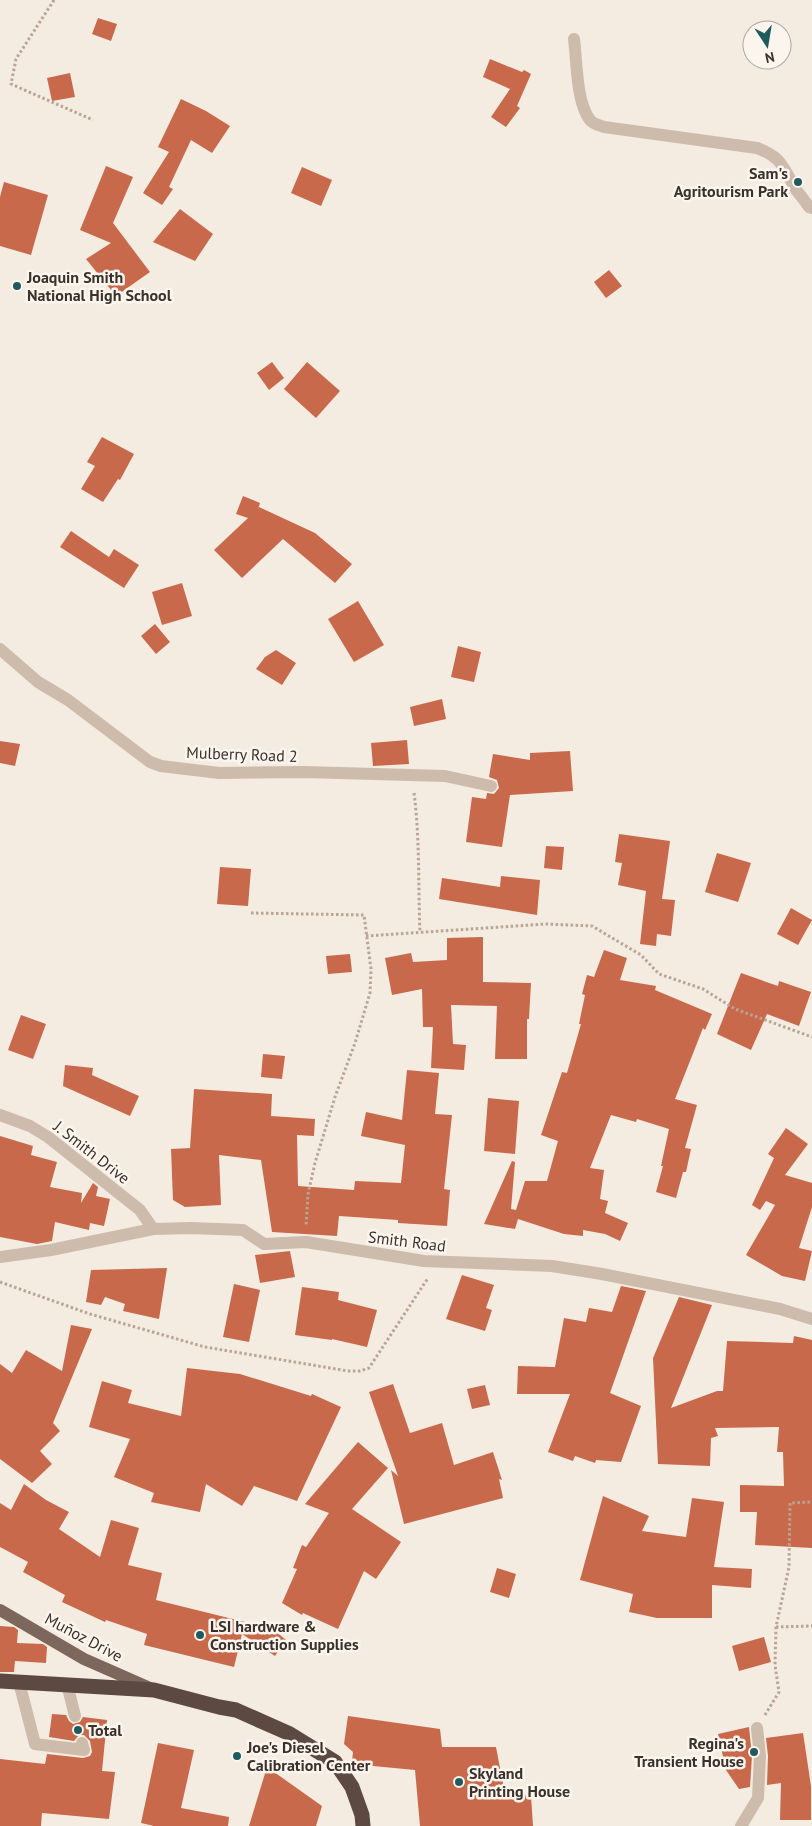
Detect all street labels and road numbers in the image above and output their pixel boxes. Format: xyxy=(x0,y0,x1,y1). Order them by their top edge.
street label: Mulberry Road 2 xyxy=(186,742,298,766)
street label: J. Smith Drive xyxy=(49,1115,134,1188)
street label: Smith Road xyxy=(367,1226,447,1256)
street label: Muñoz Drive xyxy=(42,1608,126,1666)

